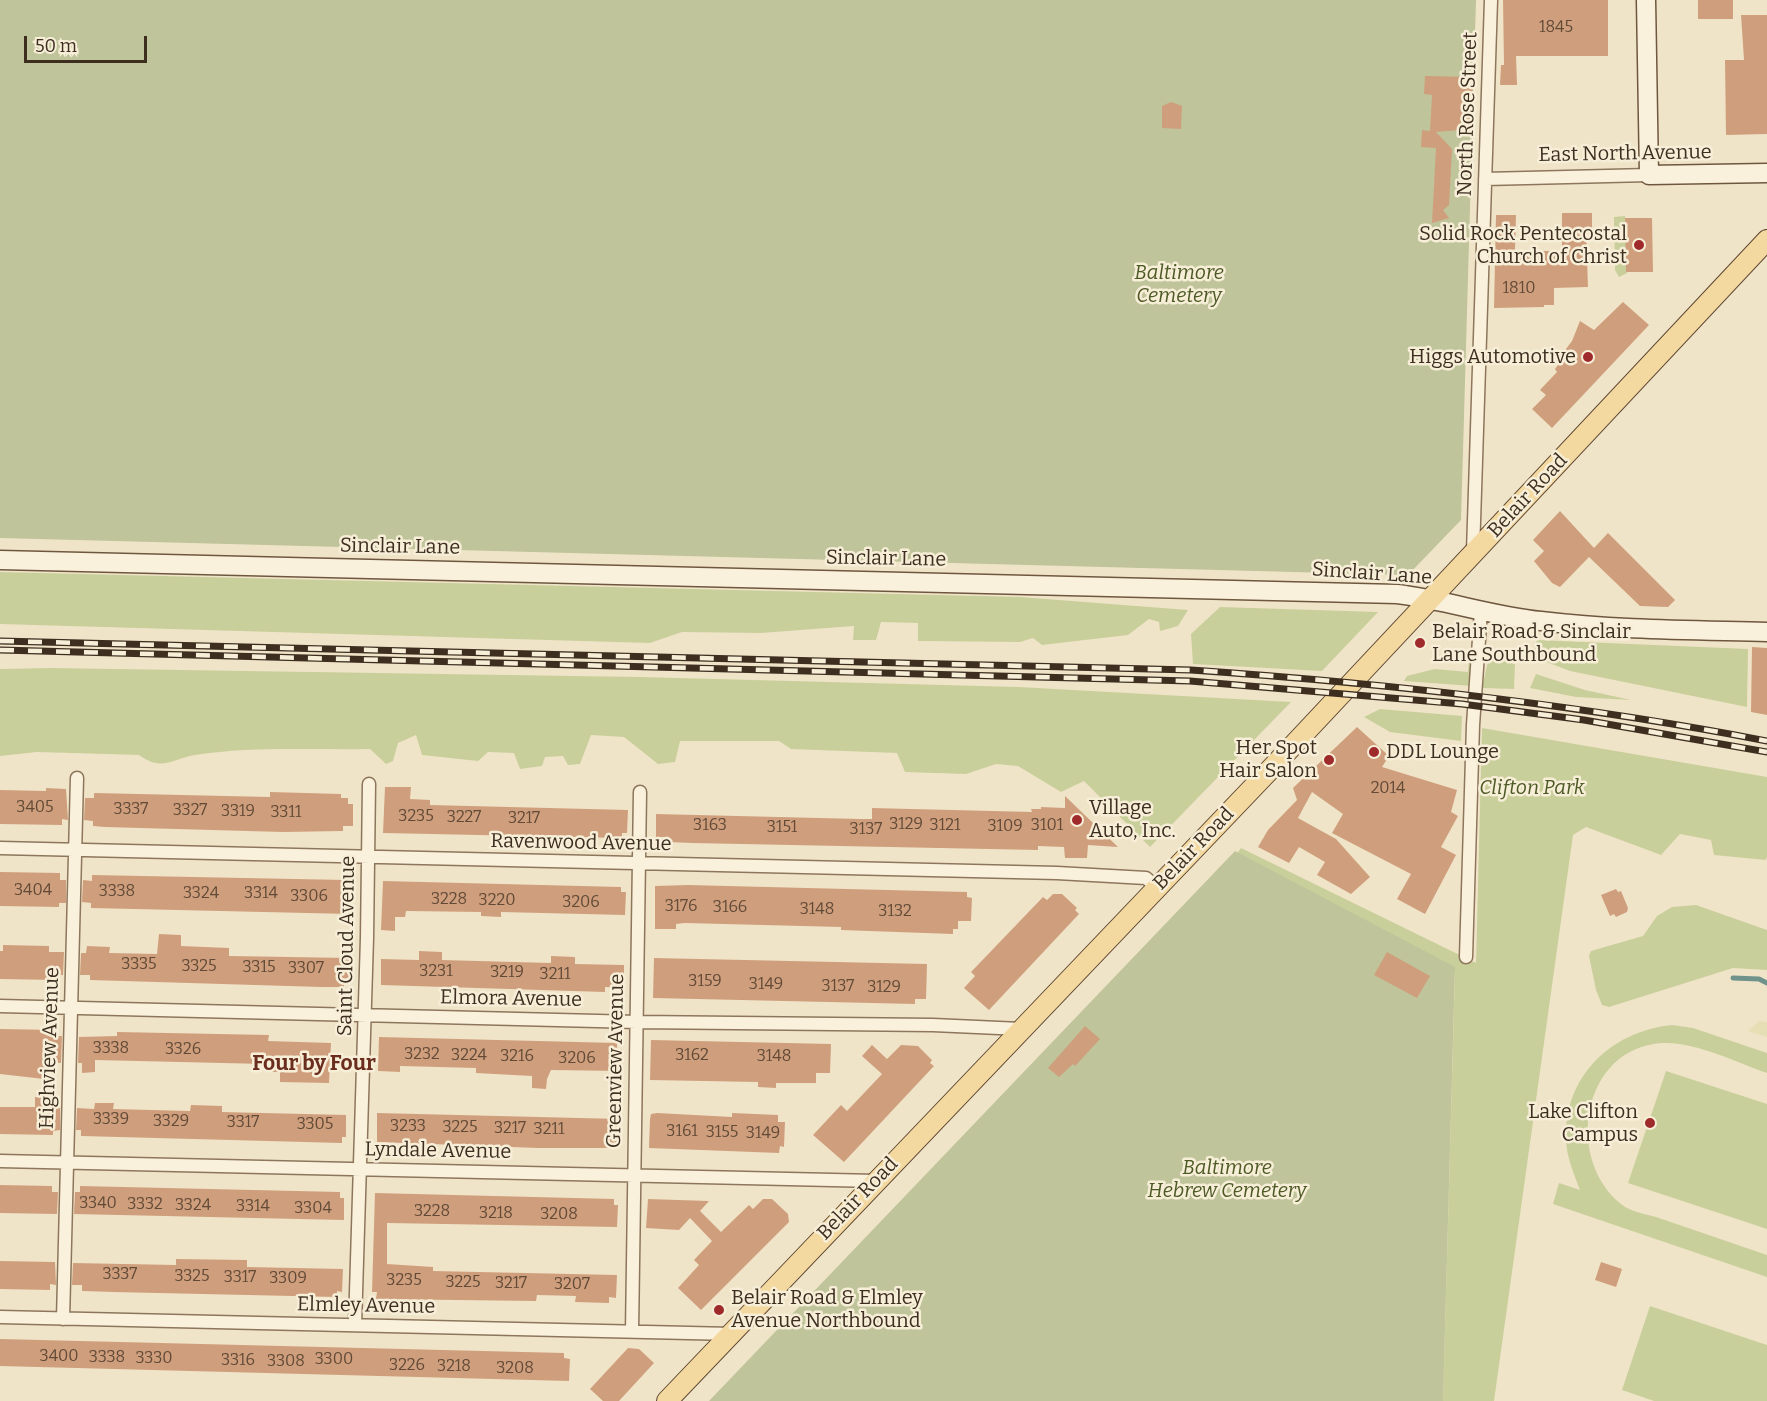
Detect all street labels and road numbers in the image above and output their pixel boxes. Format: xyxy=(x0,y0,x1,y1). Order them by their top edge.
street label: North Rose Street xyxy=(1453,31,1483,197)
street label: East North Avenue xyxy=(1538,140,1712,168)
street label: Belair Road xyxy=(1483,449,1573,543)
street label: Sinclair Lane xyxy=(340,534,460,560)
street label: Sinclair Lane xyxy=(826,546,946,572)
street label: Sinclair Lane xyxy=(1311,558,1433,590)
street label: Belair Road xyxy=(1149,803,1239,895)
street label: Ravenwood Avenue xyxy=(490,829,672,857)
street label: Saint Cloud Avenue xyxy=(333,856,361,1036)
street label: Highview Avenue xyxy=(35,967,65,1129)
street label: Greenview Avenue xyxy=(602,974,630,1148)
street label: Elmora Avenue xyxy=(440,986,582,1012)
street label: Lyndale Avenue xyxy=(364,1138,512,1164)
street label: Belair Road xyxy=(813,1153,903,1245)
street label: Elmley Avenue xyxy=(297,1293,435,1319)

